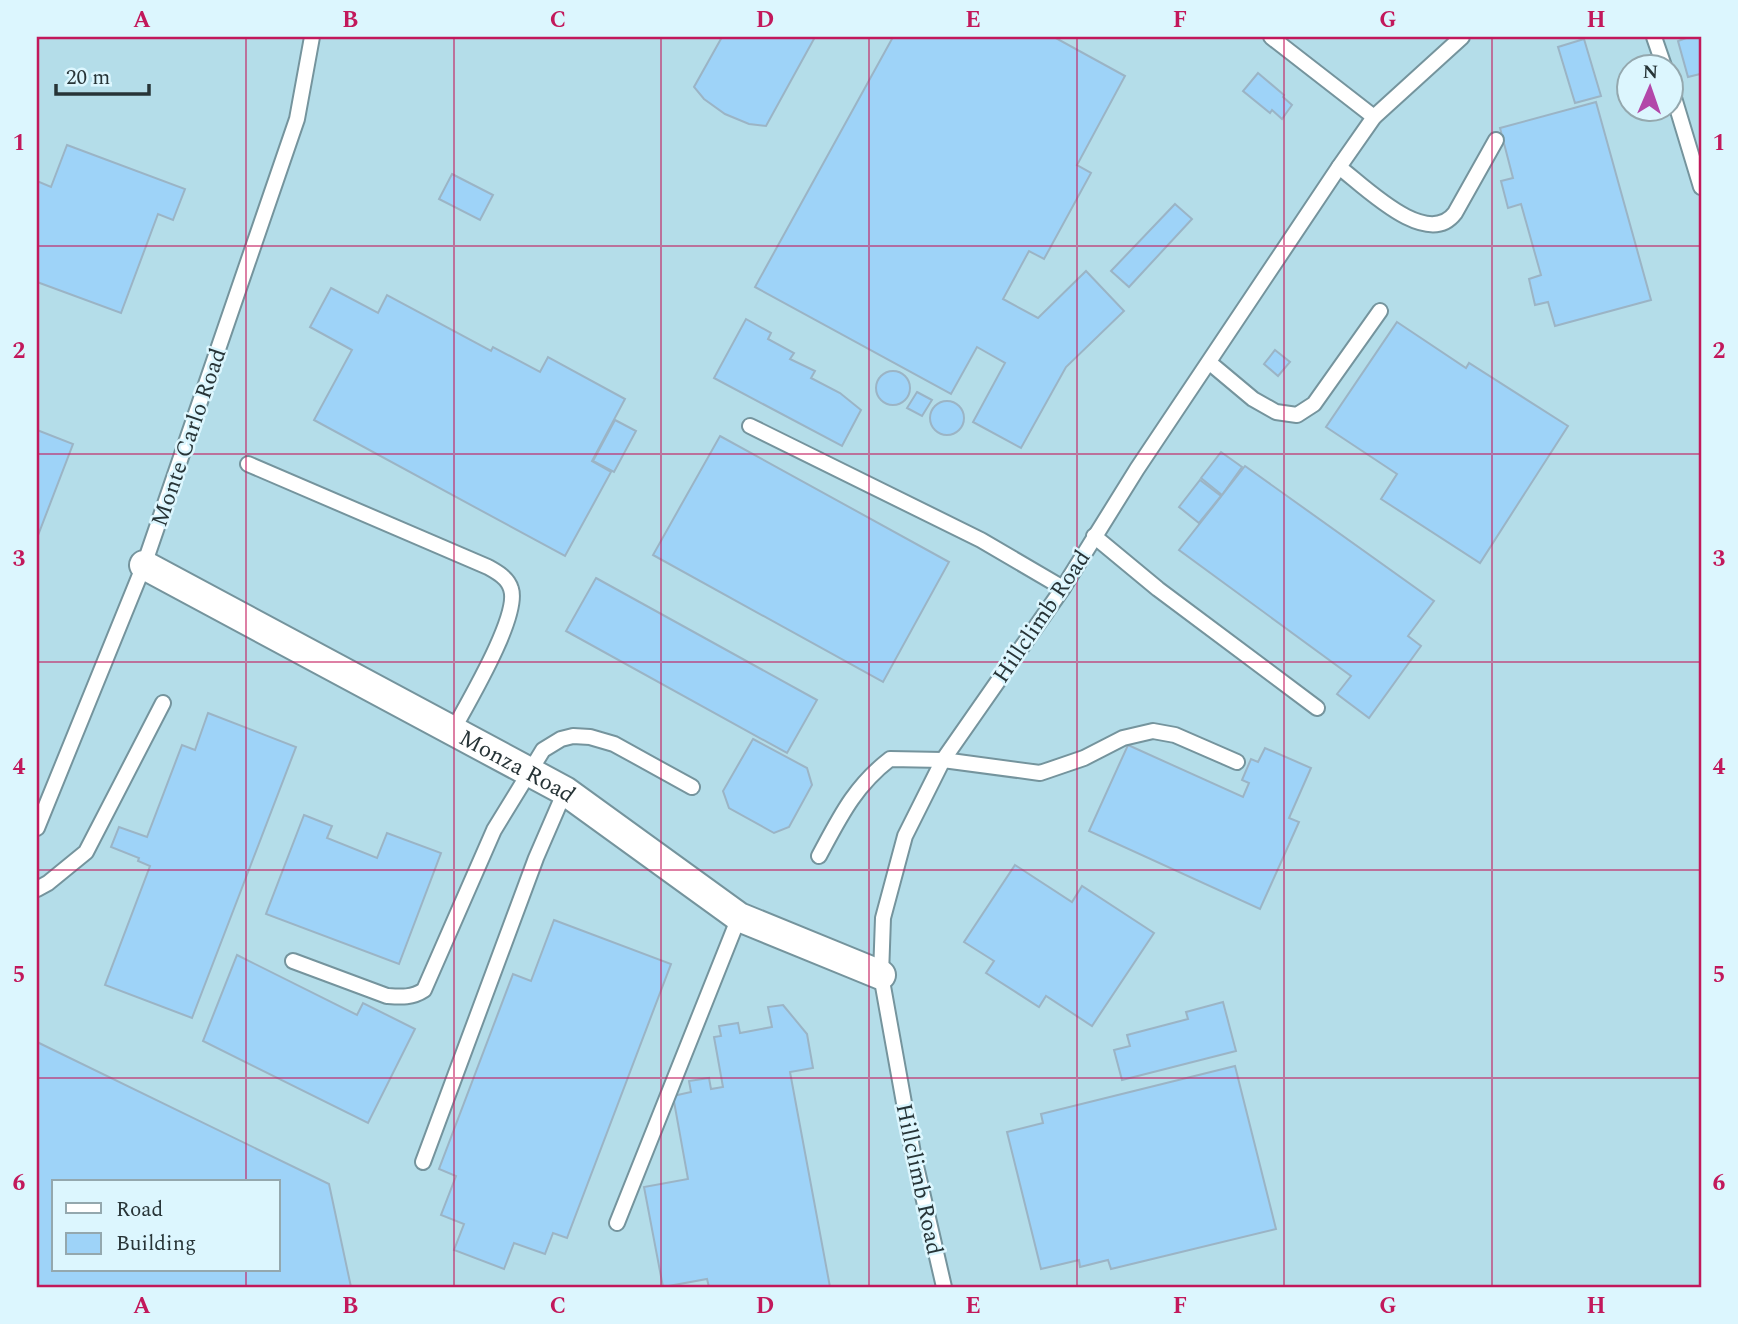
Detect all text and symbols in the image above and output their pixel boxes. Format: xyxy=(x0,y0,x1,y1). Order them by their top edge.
text: A xyxy=(133,3,151,38)
text: B xyxy=(342,3,358,38)
text: C xyxy=(550,3,566,38)
text: D xyxy=(756,3,774,38)
text: E xyxy=(965,3,981,38)
text: F xyxy=(1173,3,1187,38)
text: G xyxy=(1379,3,1397,38)
text: H xyxy=(1586,3,1606,38)
scale bar xyxy=(56,52,149,96)
north arrow xyxy=(1616,52,1686,122)
text: N xyxy=(1642,58,1659,87)
text: 20 m xyxy=(66,62,110,94)
text: 1 xyxy=(13,126,25,161)
text: 1 xyxy=(1713,126,1725,161)
text: 2 xyxy=(13,334,26,369)
text: 2 xyxy=(1713,334,1726,369)
street label: Monte Carlo Road xyxy=(142,343,236,531)
text: 3 xyxy=(13,542,26,577)
text: 3 xyxy=(1713,542,1726,577)
street label: Hillclimb Road xyxy=(985,543,1100,691)
street label: Monza Road xyxy=(452,721,583,812)
text: 4 xyxy=(13,750,26,785)
text: 4 xyxy=(1713,750,1726,785)
text: 5 xyxy=(13,958,25,993)
text: 5 xyxy=(1713,958,1725,993)
street label: Hillclimb Road xyxy=(885,1100,952,1259)
text: 6 xyxy=(13,1166,26,1201)
text: 6 xyxy=(1713,1166,1726,1201)
legend xyxy=(52,1180,280,1272)
text: Road xyxy=(116,1194,163,1226)
text: Building xyxy=(116,1228,196,1260)
text: A xyxy=(133,1289,151,1324)
text: B xyxy=(342,1289,358,1324)
text: C xyxy=(550,1289,566,1324)
text: D xyxy=(756,1289,774,1324)
text: E xyxy=(965,1289,981,1324)
text: F xyxy=(1173,1289,1187,1324)
text: G xyxy=(1379,1289,1397,1324)
text: H xyxy=(1586,1289,1606,1324)

